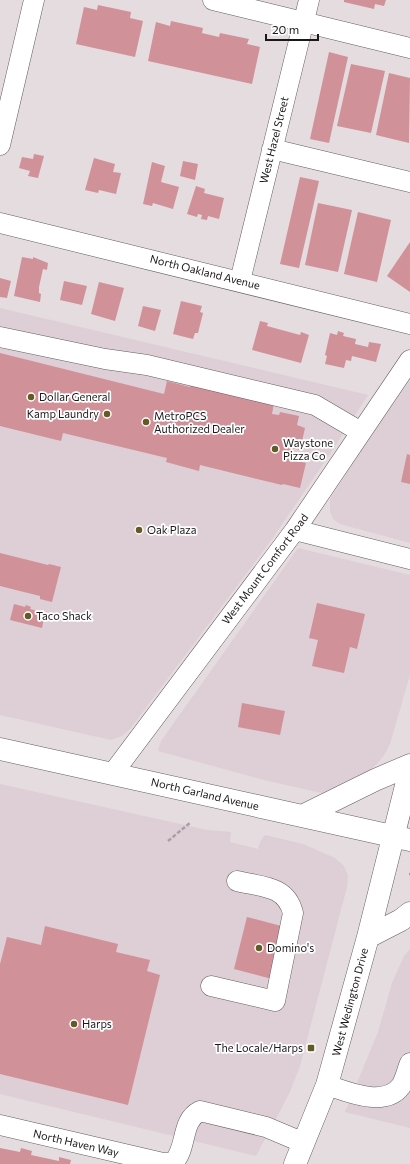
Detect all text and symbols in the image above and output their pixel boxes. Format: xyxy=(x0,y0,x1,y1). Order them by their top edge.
scale bar xyxy=(266,16,318,42)
text: 20 m xyxy=(272,22,299,36)
street label: West Hazel Street xyxy=(256,95,291,185)
street label: North Oakland Avenue xyxy=(149,252,262,292)
place label: Dollar General xyxy=(39,390,110,403)
marker: Dollar General xyxy=(26,392,36,402)
place label: Kamp Laundry xyxy=(27,407,99,420)
marker: Kamp Laundry xyxy=(102,409,112,419)
place label: MetroPCS Authorized Dealer xyxy=(154,409,245,435)
marker: MetroPCS Authorized Dealer xyxy=(141,417,151,427)
place label: Waystone Pizza Co xyxy=(283,436,333,462)
marker: Waystone Pizza Co xyxy=(270,444,280,454)
street label: West Mount Comfort Road xyxy=(219,511,310,627)
place label: Oak Plaza xyxy=(147,523,196,536)
marker: Oak Plaza xyxy=(134,525,144,535)
place label: Taco Shack xyxy=(36,609,92,622)
marker: Taco Shack xyxy=(23,611,33,621)
street label: North Garland Avenue xyxy=(150,775,261,812)
place label: Domino's xyxy=(267,941,314,954)
marker: Domino's xyxy=(254,943,264,953)
street label: West Wedington Drive xyxy=(329,946,370,1057)
place label: Harps xyxy=(82,1017,112,1030)
marker: Harps xyxy=(69,1019,79,1029)
place label: The Locale/Harps xyxy=(214,1041,303,1054)
marker: The Locale/Harps xyxy=(306,1043,316,1053)
street label: North Haven Way xyxy=(32,1126,121,1159)

